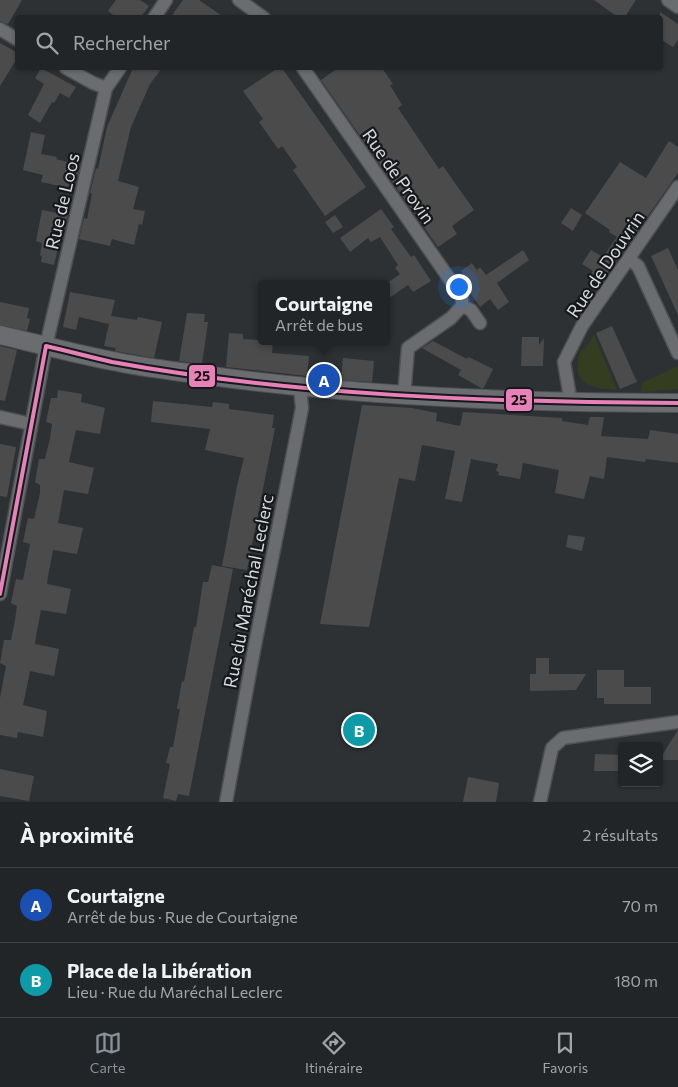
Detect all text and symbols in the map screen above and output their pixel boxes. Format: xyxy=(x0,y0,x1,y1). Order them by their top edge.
search box xyxy=(15,15,663,70)
icon: search xyxy=(33,29,61,57)
text: Rechercher xyxy=(73,31,171,54)
street label: Rue de Provin xyxy=(358,124,440,228)
street label: Rue de Loos xyxy=(40,151,84,251)
street label: Rue de Douvrin xyxy=(561,207,649,321)
your location xyxy=(446,274,472,300)
popup xyxy=(258,280,390,345)
text: Courtaigne xyxy=(275,292,373,315)
text: Arrêt de bus xyxy=(275,315,363,334)
pin: A xyxy=(308,361,340,399)
line badge: 25 xyxy=(188,364,216,388)
text: 25 xyxy=(194,367,210,384)
line badge: 25 xyxy=(505,388,533,412)
text: 25 xyxy=(511,391,527,408)
street label: Rue du Maréchal Leclerc xyxy=(218,492,278,690)
pin: B xyxy=(343,711,375,749)
map controls xyxy=(618,742,663,787)
button: layers xyxy=(618,742,663,787)
text: À proximité xyxy=(20,822,134,847)
text: 2 résultats xyxy=(582,825,658,844)
text: Courtaigne xyxy=(67,884,165,907)
text: A xyxy=(30,896,42,915)
text: 70 m xyxy=(622,896,658,915)
text: Arrêt de bus · Rue de Courtaigne xyxy=(67,907,298,926)
text: Place de la Libération xyxy=(67,959,252,982)
text: B xyxy=(31,971,41,990)
text: 180 m xyxy=(614,971,658,990)
text: Lieu · Rue du Maréchal Leclerc xyxy=(67,982,283,1001)
tab: Carte xyxy=(90,1029,125,1076)
tab: Itinéraire xyxy=(305,1029,363,1076)
tab: Favoris xyxy=(542,1029,588,1076)

